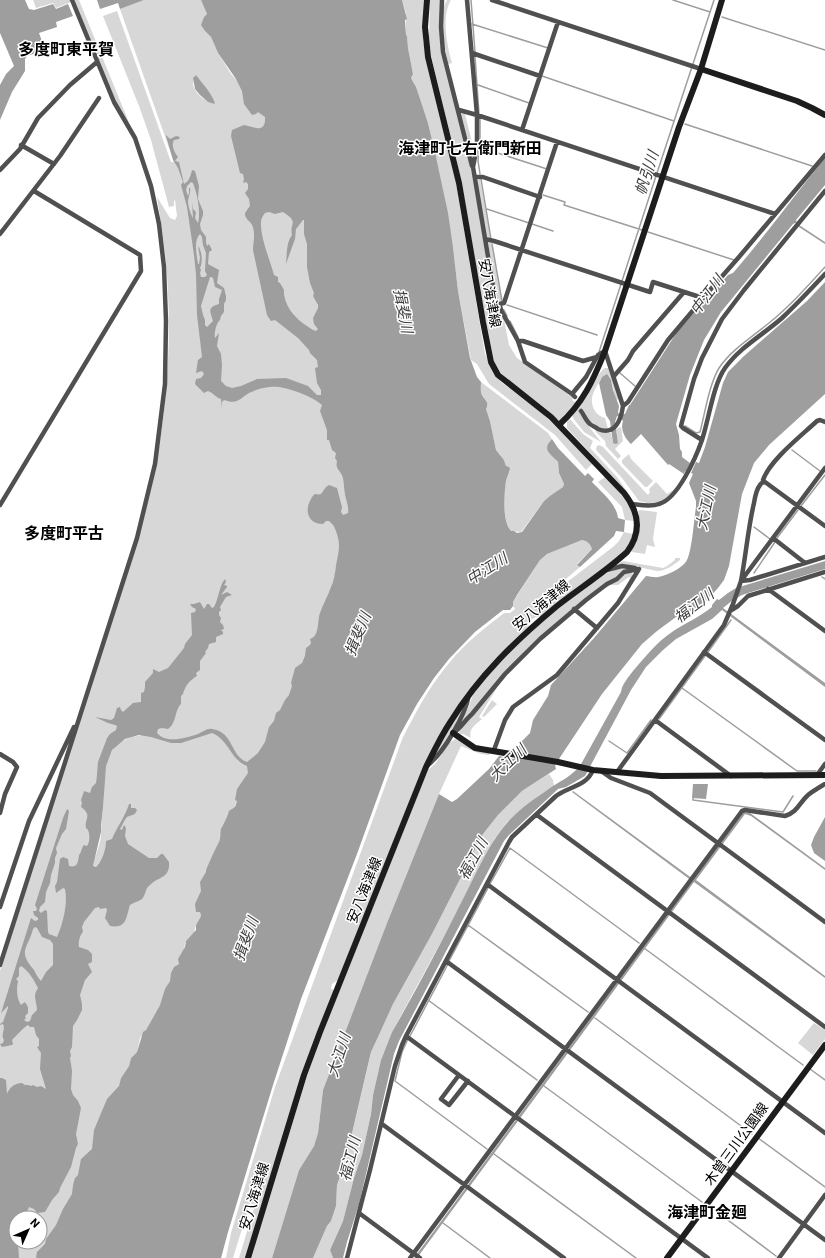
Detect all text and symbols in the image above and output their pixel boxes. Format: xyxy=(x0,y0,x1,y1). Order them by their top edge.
district label: 多度町東平賀 xyxy=(18,40,114,59)
district label: 海津町七右衛門新田 xyxy=(398,139,542,158)
water label: 帆引川 xyxy=(631,147,663,197)
street label: 安八海津線 xyxy=(476,257,504,329)
water label: 中江川 xyxy=(686,270,729,318)
water label: 揖斐川 xyxy=(390,287,417,337)
water label: 大江川 xyxy=(693,482,720,532)
district label: 多度町平古 xyxy=(24,524,104,543)
water label: 中江川 xyxy=(463,548,513,589)
street label: 安八海津線 xyxy=(509,576,573,634)
water label: 福江川 xyxy=(671,584,719,627)
water label: 揖斐川 xyxy=(341,608,376,658)
water label: 大江川 xyxy=(486,740,532,785)
water label: 福江川 xyxy=(454,833,493,883)
street label: 安八海津線 xyxy=(343,855,385,925)
water label: 揖斐川 xyxy=(230,913,263,963)
water label: 大江川 xyxy=(323,1029,355,1079)
street label: 木曽三川公園線 xyxy=(701,1100,771,1188)
water label: 福江川 xyxy=(336,1133,365,1183)
street label: 安八海津線 xyxy=(236,1160,272,1232)
district label: 海津町金廻 xyxy=(667,1203,747,1222)
north arrow xyxy=(8,1210,48,1250)
text: N xyxy=(27,1216,42,1231)

